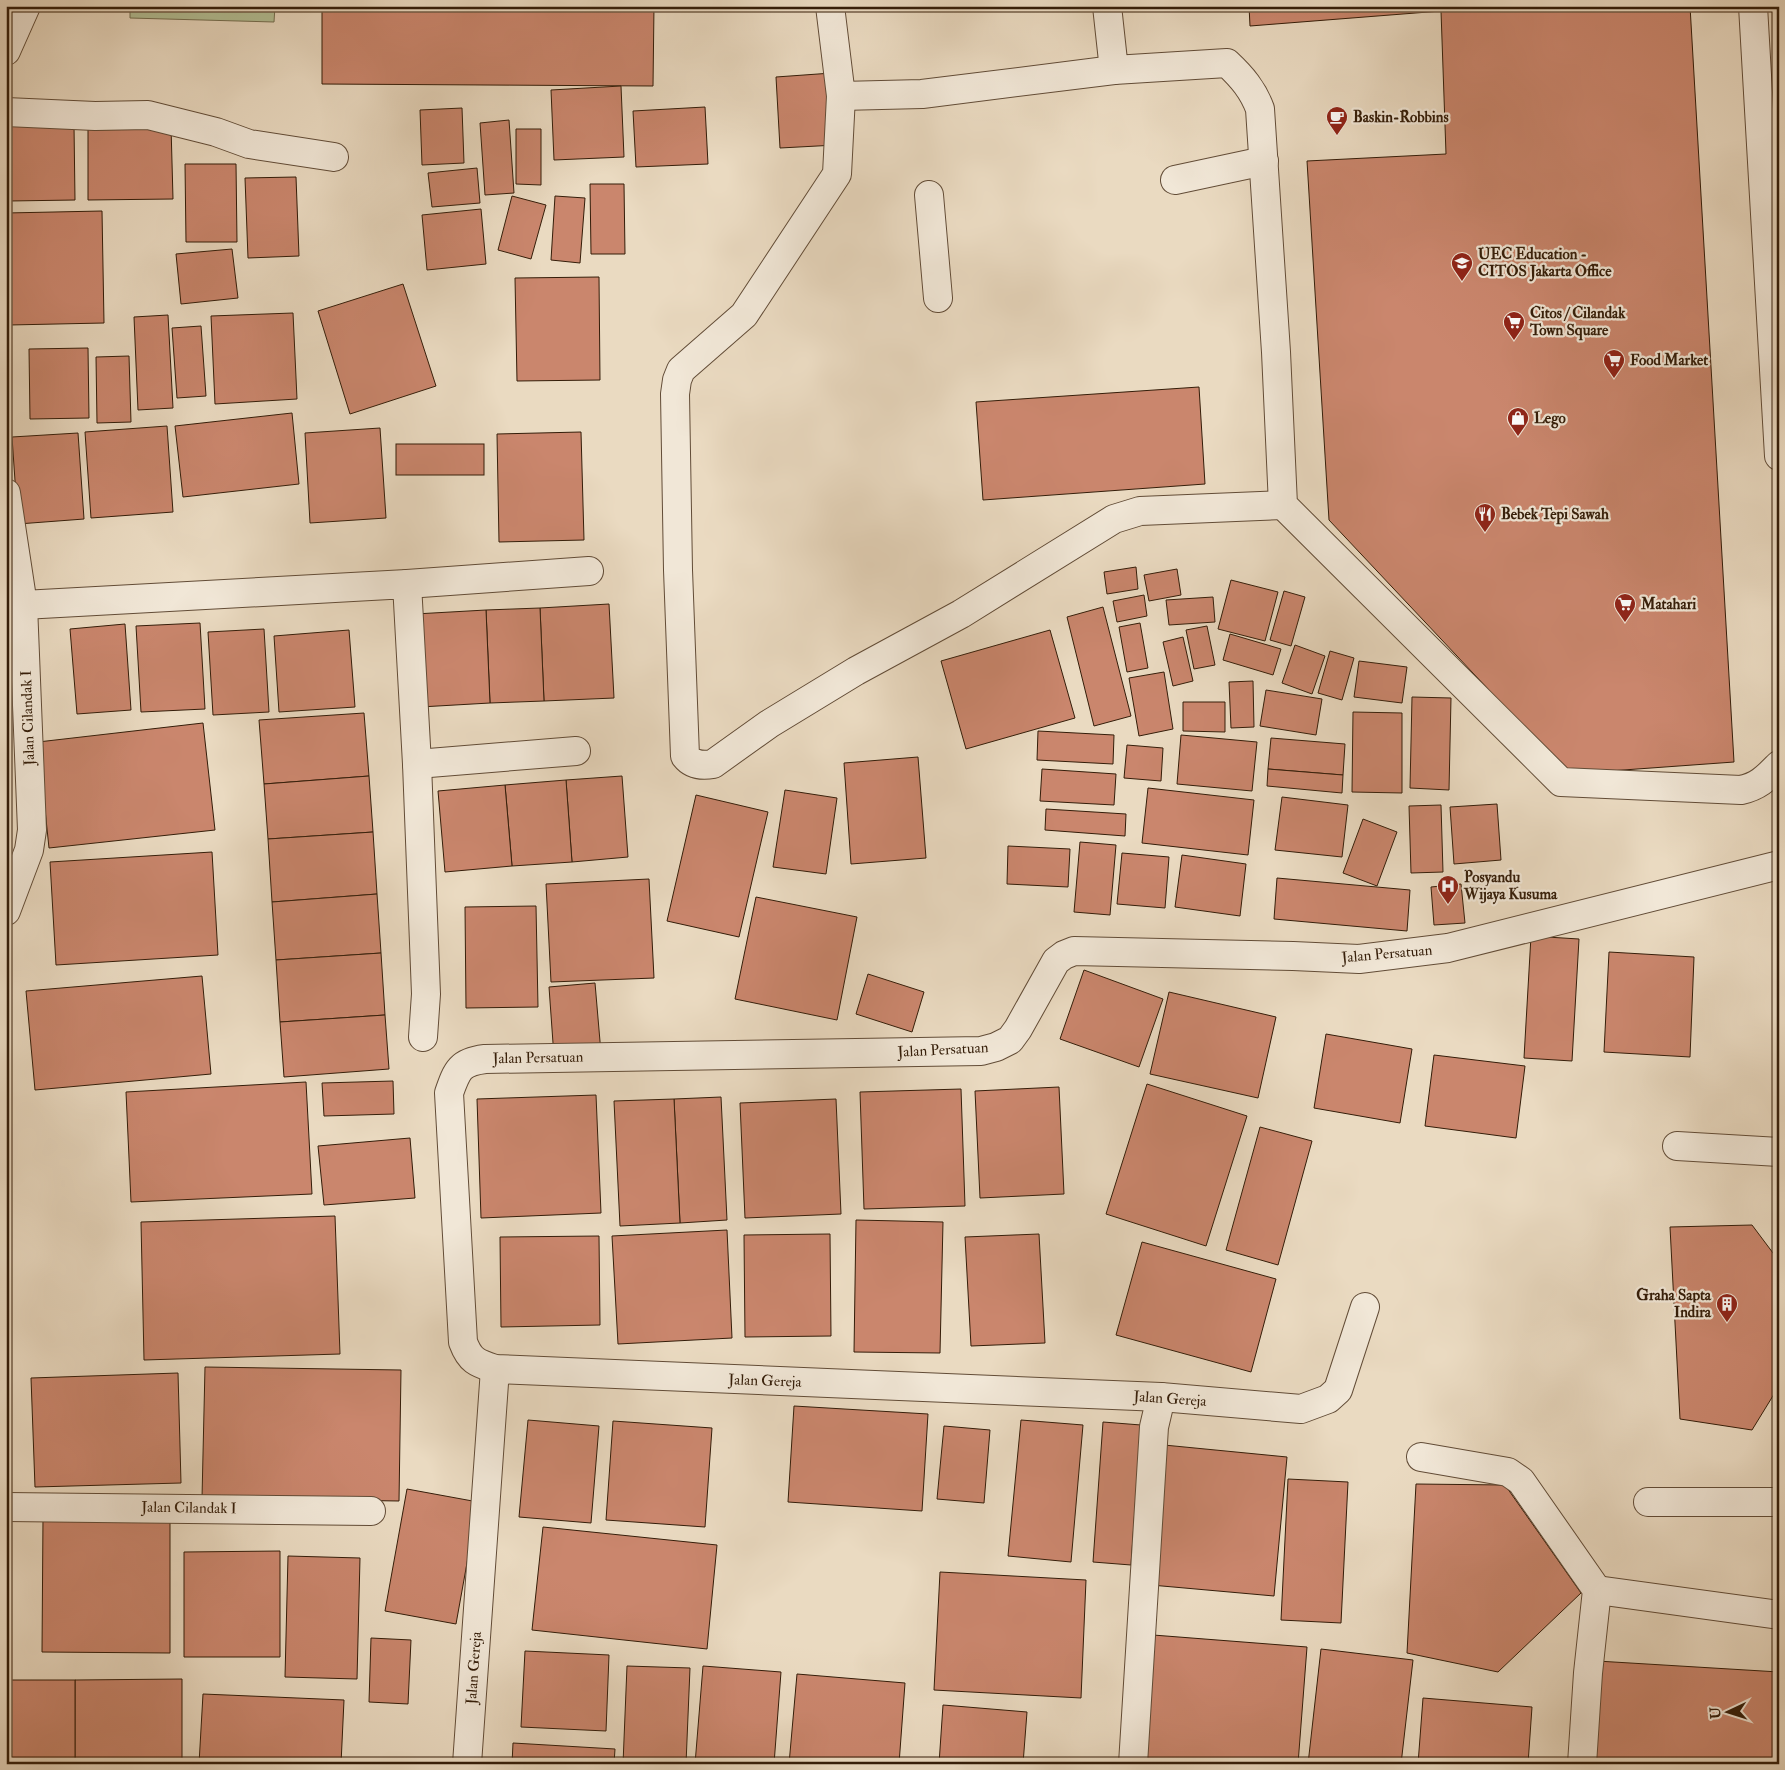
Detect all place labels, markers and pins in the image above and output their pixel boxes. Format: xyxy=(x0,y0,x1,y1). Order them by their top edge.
cafe icon: Baskin-Robbins xyxy=(1325,105,1349,136)
place label: Baskin-Robbins xyxy=(1353,108,1449,127)
place label: UEC Education - CITOS Jakarta Office xyxy=(1478,245,1612,282)
school or university icon: UEC Education - CITOS Jakarta Office xyxy=(1450,251,1474,282)
place label: Citos / Cilandak Town Square xyxy=(1529,304,1626,341)
supermarket icon: Citos / Cilandak Town Square xyxy=(1502,310,1526,341)
supermarket icon: Food Market xyxy=(1602,348,1626,379)
place label: Food Market xyxy=(1630,351,1708,370)
shop icon: Lego xyxy=(1506,406,1530,437)
place label: Lego xyxy=(1534,409,1567,429)
restaurant icon: Bebek Tepi Sawah xyxy=(1473,502,1497,533)
place label: Bebek Tepi Sawah xyxy=(1501,505,1609,525)
supermarket icon: Matahari xyxy=(1613,592,1637,623)
place label: Matahari xyxy=(1640,595,1696,614)
place label: Posyandu Wijaya Kusuma xyxy=(1463,868,1558,905)
hospital icon: Posyandu Wijaya Kusuma xyxy=(1436,874,1460,905)
place label: Graha Sapta Indira xyxy=(1636,1286,1712,1322)
building icon: Graha Sapta Indira xyxy=(1715,1292,1739,1323)

